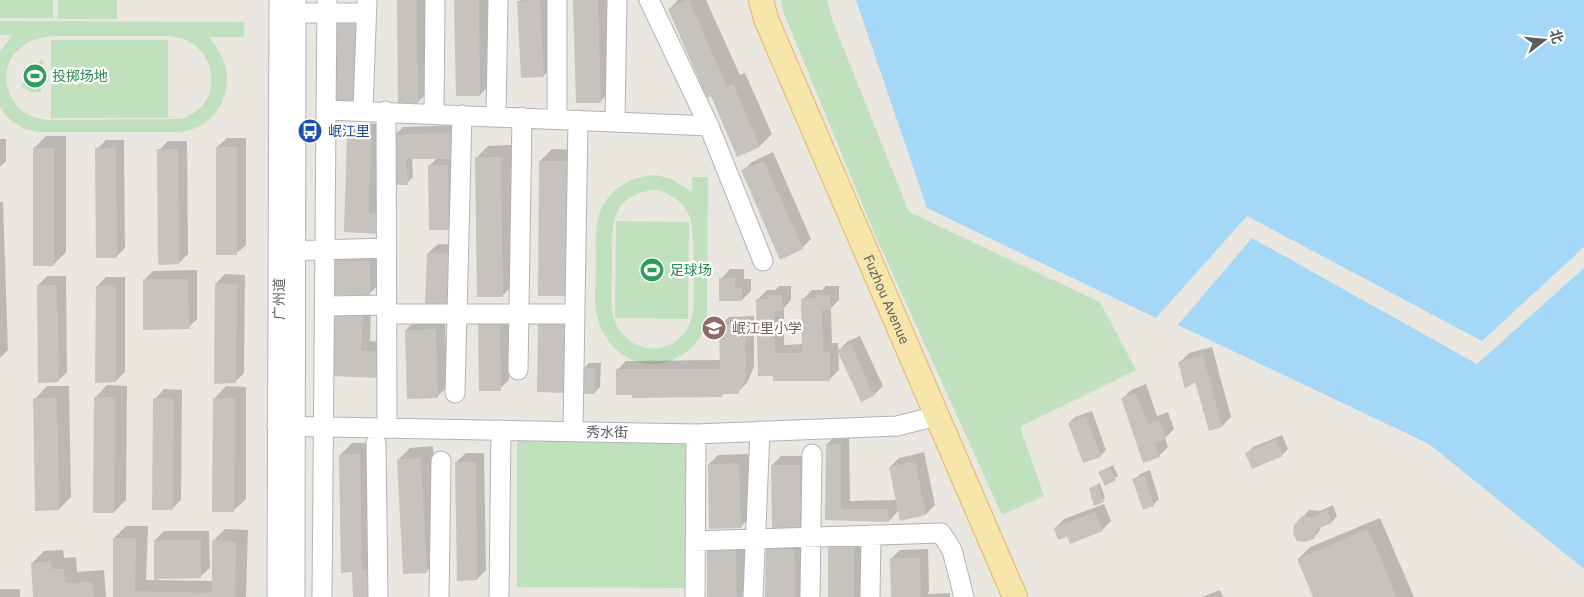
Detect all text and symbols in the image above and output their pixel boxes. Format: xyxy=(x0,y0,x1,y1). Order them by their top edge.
north arrow xyxy=(1519,15,1569,65)
text: 北 xyxy=(1546,27,1567,46)
sports icon: 投掷场地 xyxy=(22,63,48,89)
place label: 投掷场地 xyxy=(52,67,108,85)
bus stop icon: 岷江里 xyxy=(297,118,323,144)
place label: 岷江里 xyxy=(328,122,370,140)
street label: Fuzhou Avenue xyxy=(860,252,914,347)
sports icon: 足球场 xyxy=(639,257,665,283)
place label: 足球场 xyxy=(670,261,712,279)
street label: 广州道 xyxy=(270,278,288,320)
school or university icon: 岷江里小学 xyxy=(701,315,727,341)
place label: 岷江里小学 xyxy=(732,319,802,337)
street label: 秀水街 xyxy=(586,423,628,441)

